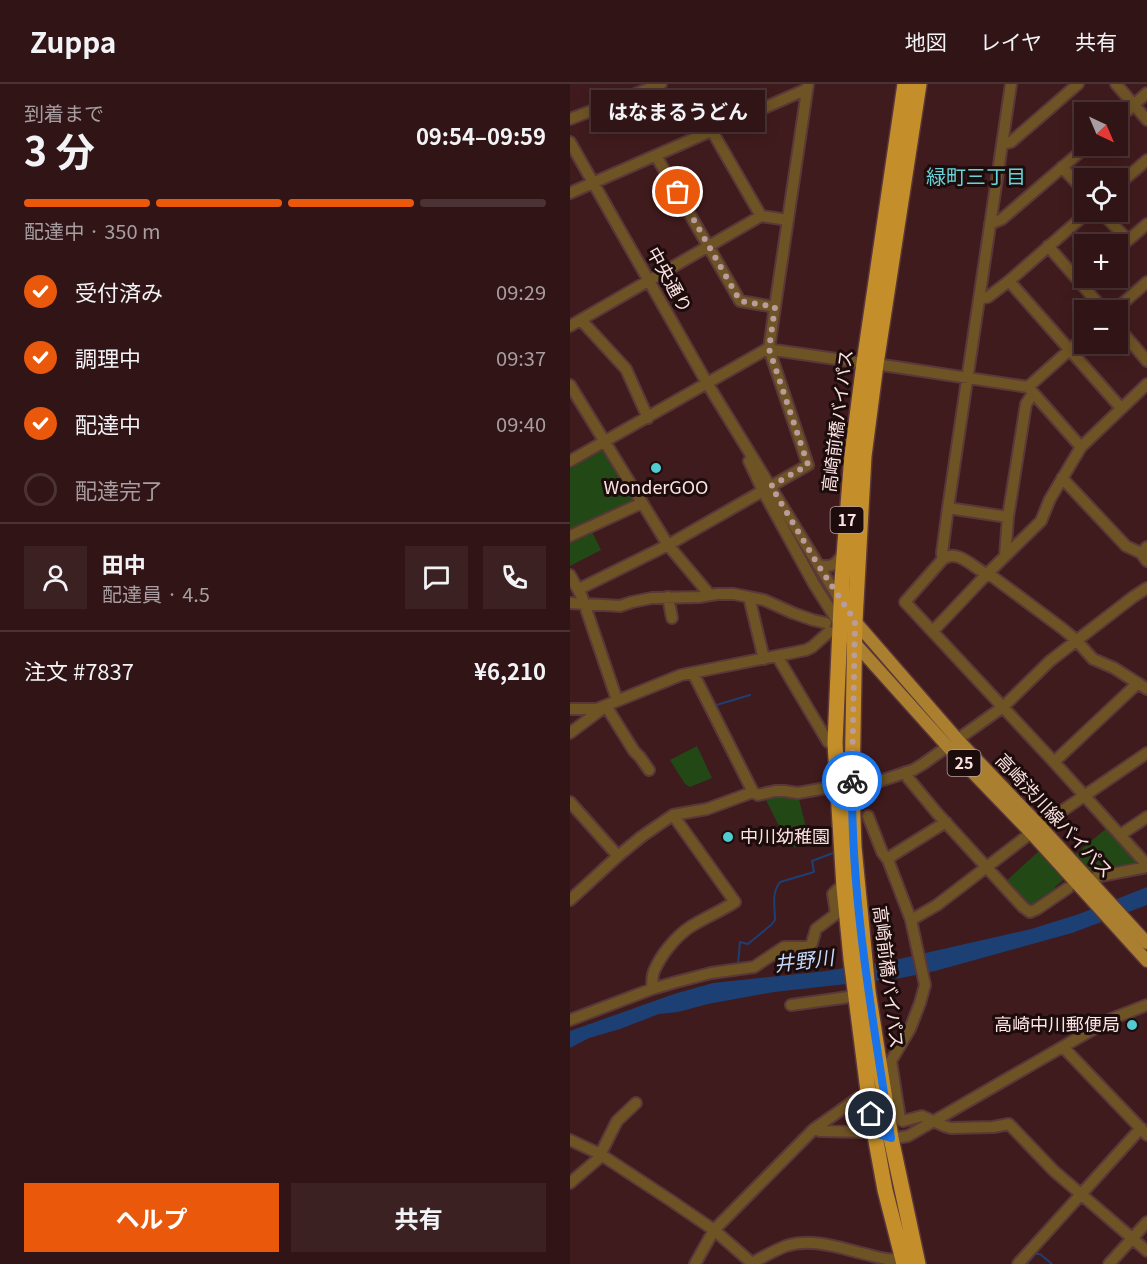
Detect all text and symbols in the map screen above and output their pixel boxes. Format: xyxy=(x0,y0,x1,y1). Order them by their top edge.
text: Zuppa xyxy=(30,21,116,61)
text: 地図 xyxy=(905,26,947,56)
text: レイヤ xyxy=(980,26,1042,56)
text: 共有 xyxy=(1075,26,1117,56)
callout: はなまるうどん xyxy=(591,90,765,132)
text: はなまるうどん xyxy=(608,96,748,125)
text: 到着まで xyxy=(24,98,104,127)
north arrow xyxy=(1074,102,1128,156)
map controls xyxy=(1074,102,1128,354)
text: 09:54–09:59 xyxy=(416,119,546,151)
text: 3 分 xyxy=(24,121,95,177)
district label: 緑町三丁目 xyxy=(926,161,1026,190)
pin xyxy=(652,166,703,217)
button: locate xyxy=(1074,168,1128,222)
icon: bag xyxy=(661,175,694,208)
text: 配達中 · 350 m xyxy=(24,216,160,245)
button: + xyxy=(1074,234,1128,288)
street label: 中央通り xyxy=(642,241,700,317)
icon: check xyxy=(24,275,57,308)
text: 受付済み xyxy=(75,275,163,307)
text: 09:29 xyxy=(496,277,546,306)
button: − xyxy=(1074,300,1128,354)
icon: check xyxy=(24,341,57,374)
text: 調理中 xyxy=(75,341,141,373)
text: 09:37 xyxy=(496,343,546,372)
street label: 高崎前橋バイパス xyxy=(814,348,858,494)
icon: check xyxy=(24,407,57,440)
text: 配達中 xyxy=(75,407,141,439)
text: 09:40 xyxy=(496,409,546,438)
marker: WonderGOO xyxy=(649,461,663,475)
text: 配達完了 xyxy=(75,473,163,505)
place label: WonderGOO xyxy=(604,473,708,499)
road number: 17 xyxy=(830,507,864,533)
button: person xyxy=(24,546,87,609)
button: chat xyxy=(405,546,468,609)
button: phone xyxy=(483,546,546,609)
text: 田中 xyxy=(102,547,146,579)
text: 配達員 · 4.5 xyxy=(102,579,210,608)
text: 注文 #7837 xyxy=(24,654,134,686)
text: ¥6,210 xyxy=(474,654,546,686)
street label: 高崎渋川線バイパス xyxy=(991,747,1120,883)
road number: 25 xyxy=(948,750,980,776)
courier xyxy=(822,751,882,811)
icon: bike xyxy=(836,765,869,798)
place label: 中川幼稚園 xyxy=(740,822,830,848)
marker: 中川幼稚園 xyxy=(721,830,735,844)
street label: 高崎前橋バイパス xyxy=(868,904,912,1050)
water label: 井野川 xyxy=(772,941,837,978)
place label: 高崎中川郵便局 xyxy=(994,1010,1120,1036)
marker: 高崎中川郵便局 xyxy=(1125,1018,1139,1032)
pin xyxy=(845,1088,896,1139)
icon: home xyxy=(854,1097,887,1130)
button: ヘルプ xyxy=(24,1183,279,1252)
button: 共有 xyxy=(291,1183,546,1252)

